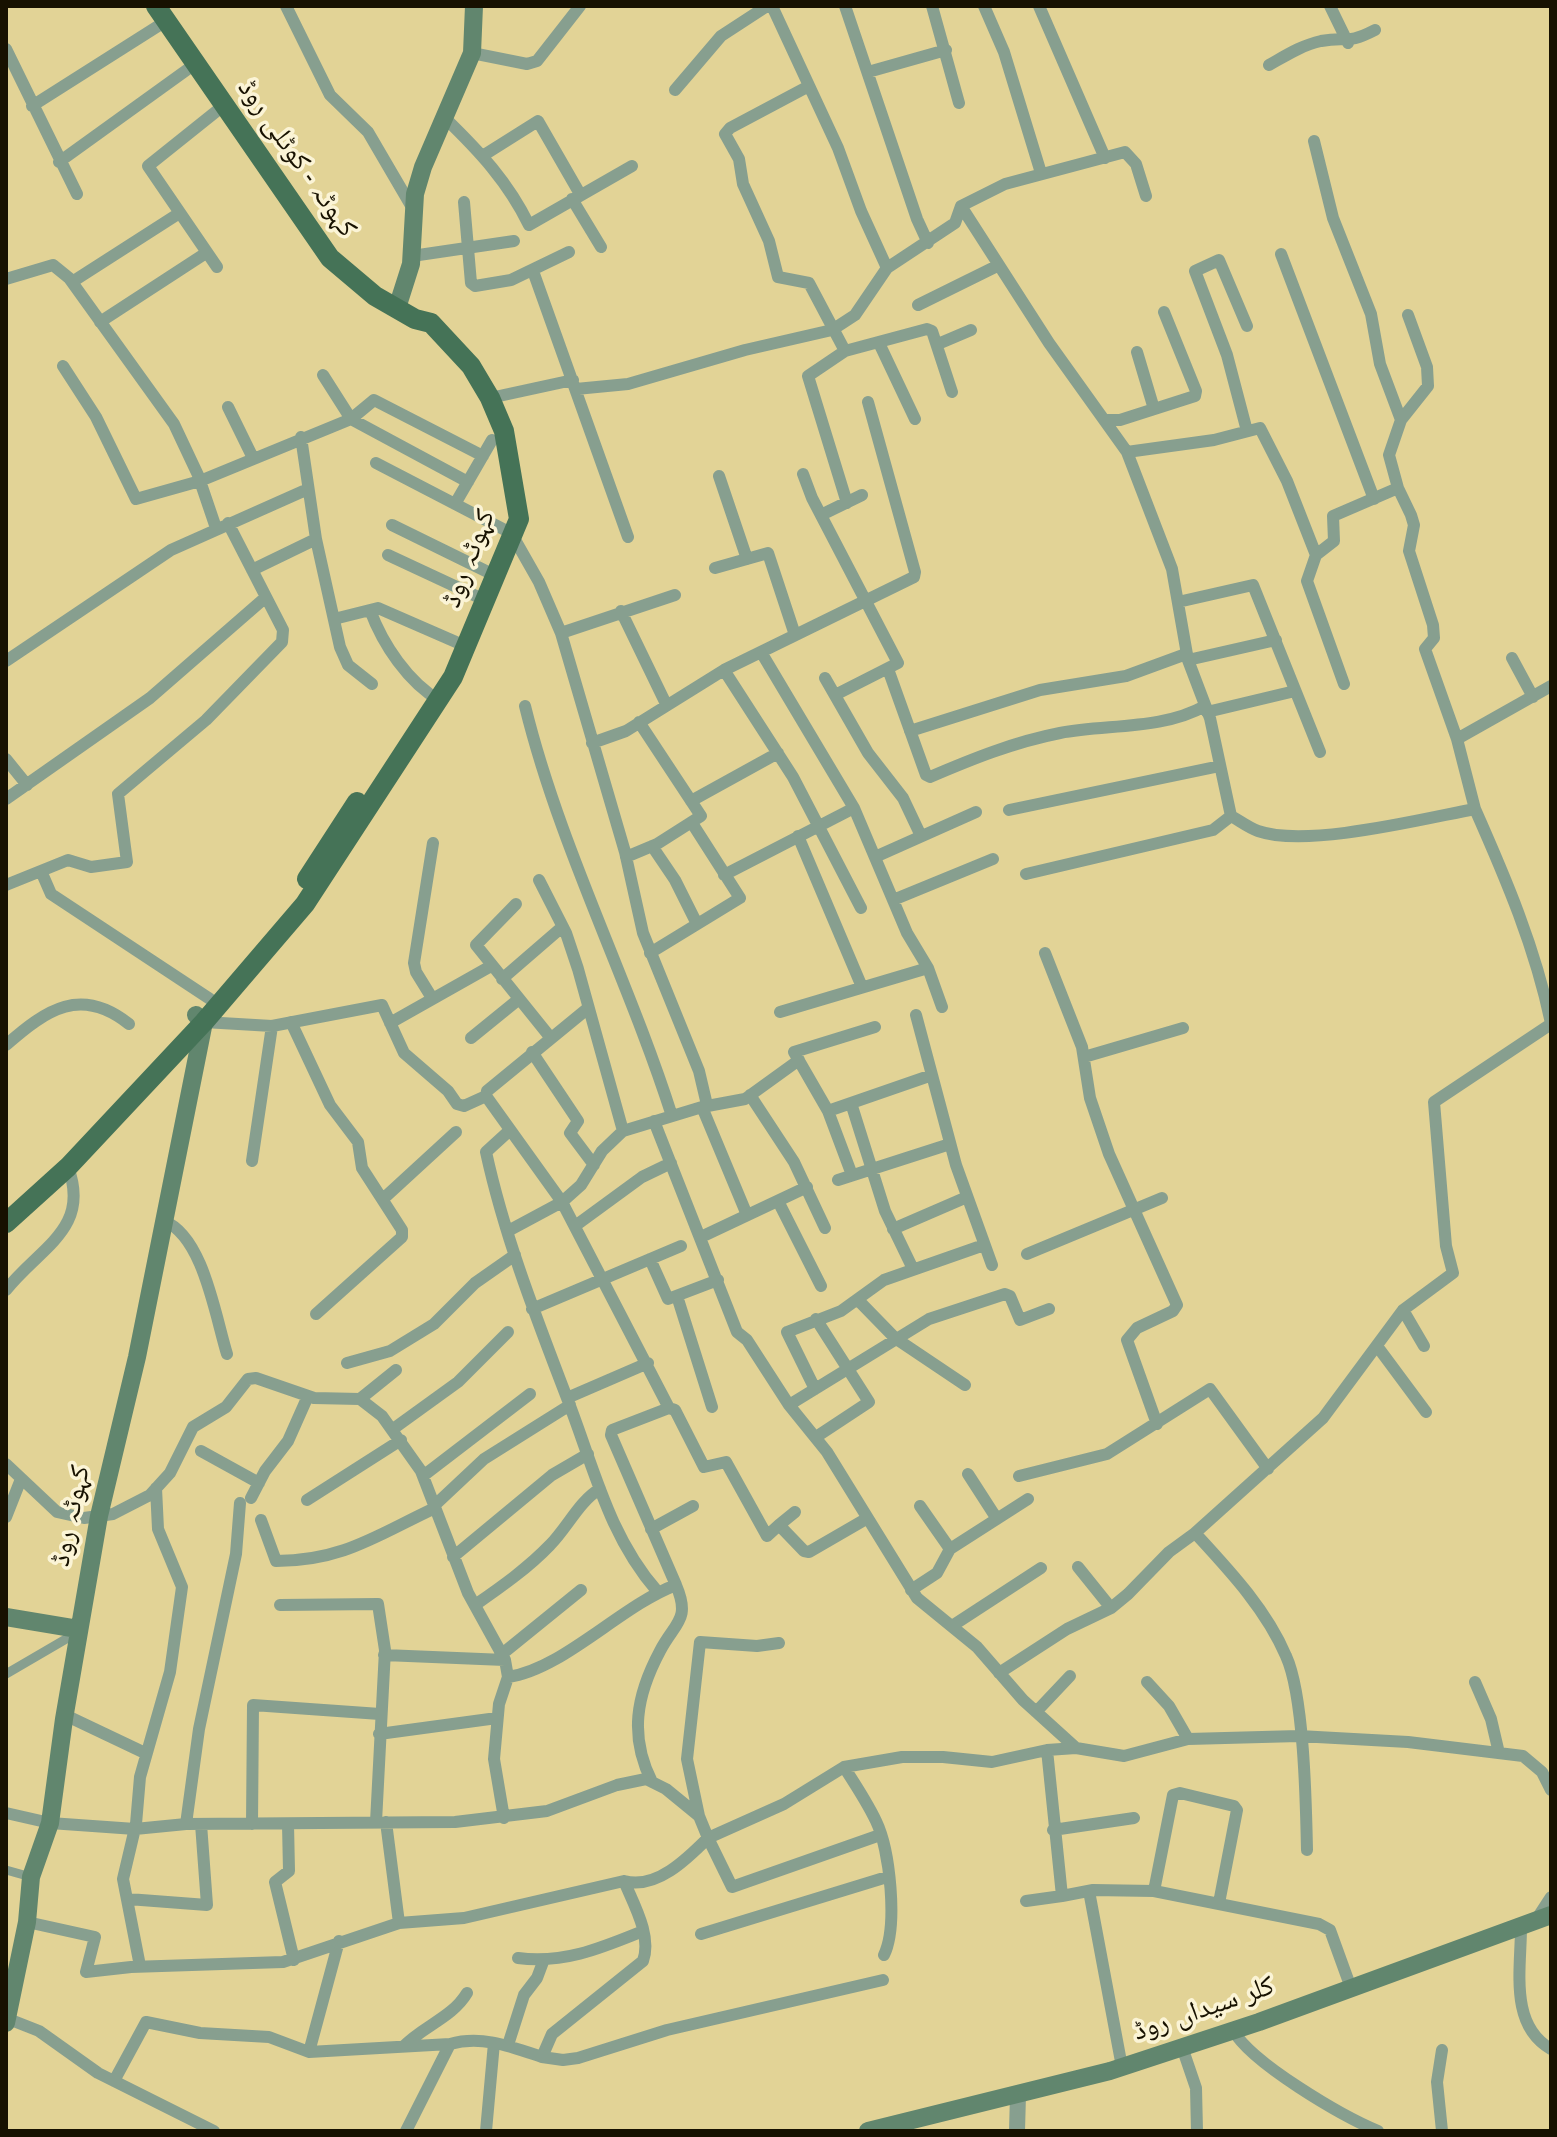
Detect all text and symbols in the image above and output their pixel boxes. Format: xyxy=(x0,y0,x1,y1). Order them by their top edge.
street label: کہوٹہ - کوٹلی روڈ xyxy=(229,73,363,245)
street label: کہوٹہ روڈ xyxy=(436,505,504,613)
street label: کہوٹہ روڈ xyxy=(45,1462,99,1570)
street label: کلر سیداں روڈ xyxy=(1129,1970,1279,2050)

